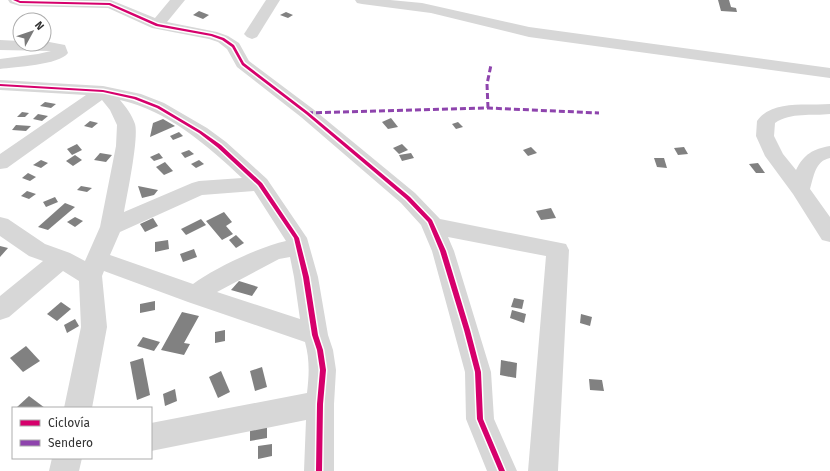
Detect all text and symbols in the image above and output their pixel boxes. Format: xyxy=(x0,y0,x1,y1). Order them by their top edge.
north arrow xyxy=(12,12,52,52)
text: N xyxy=(32,19,47,33)
legend xyxy=(12,407,152,459)
text: Ciclovía xyxy=(48,416,90,430)
text: Sendero xyxy=(48,436,93,450)

